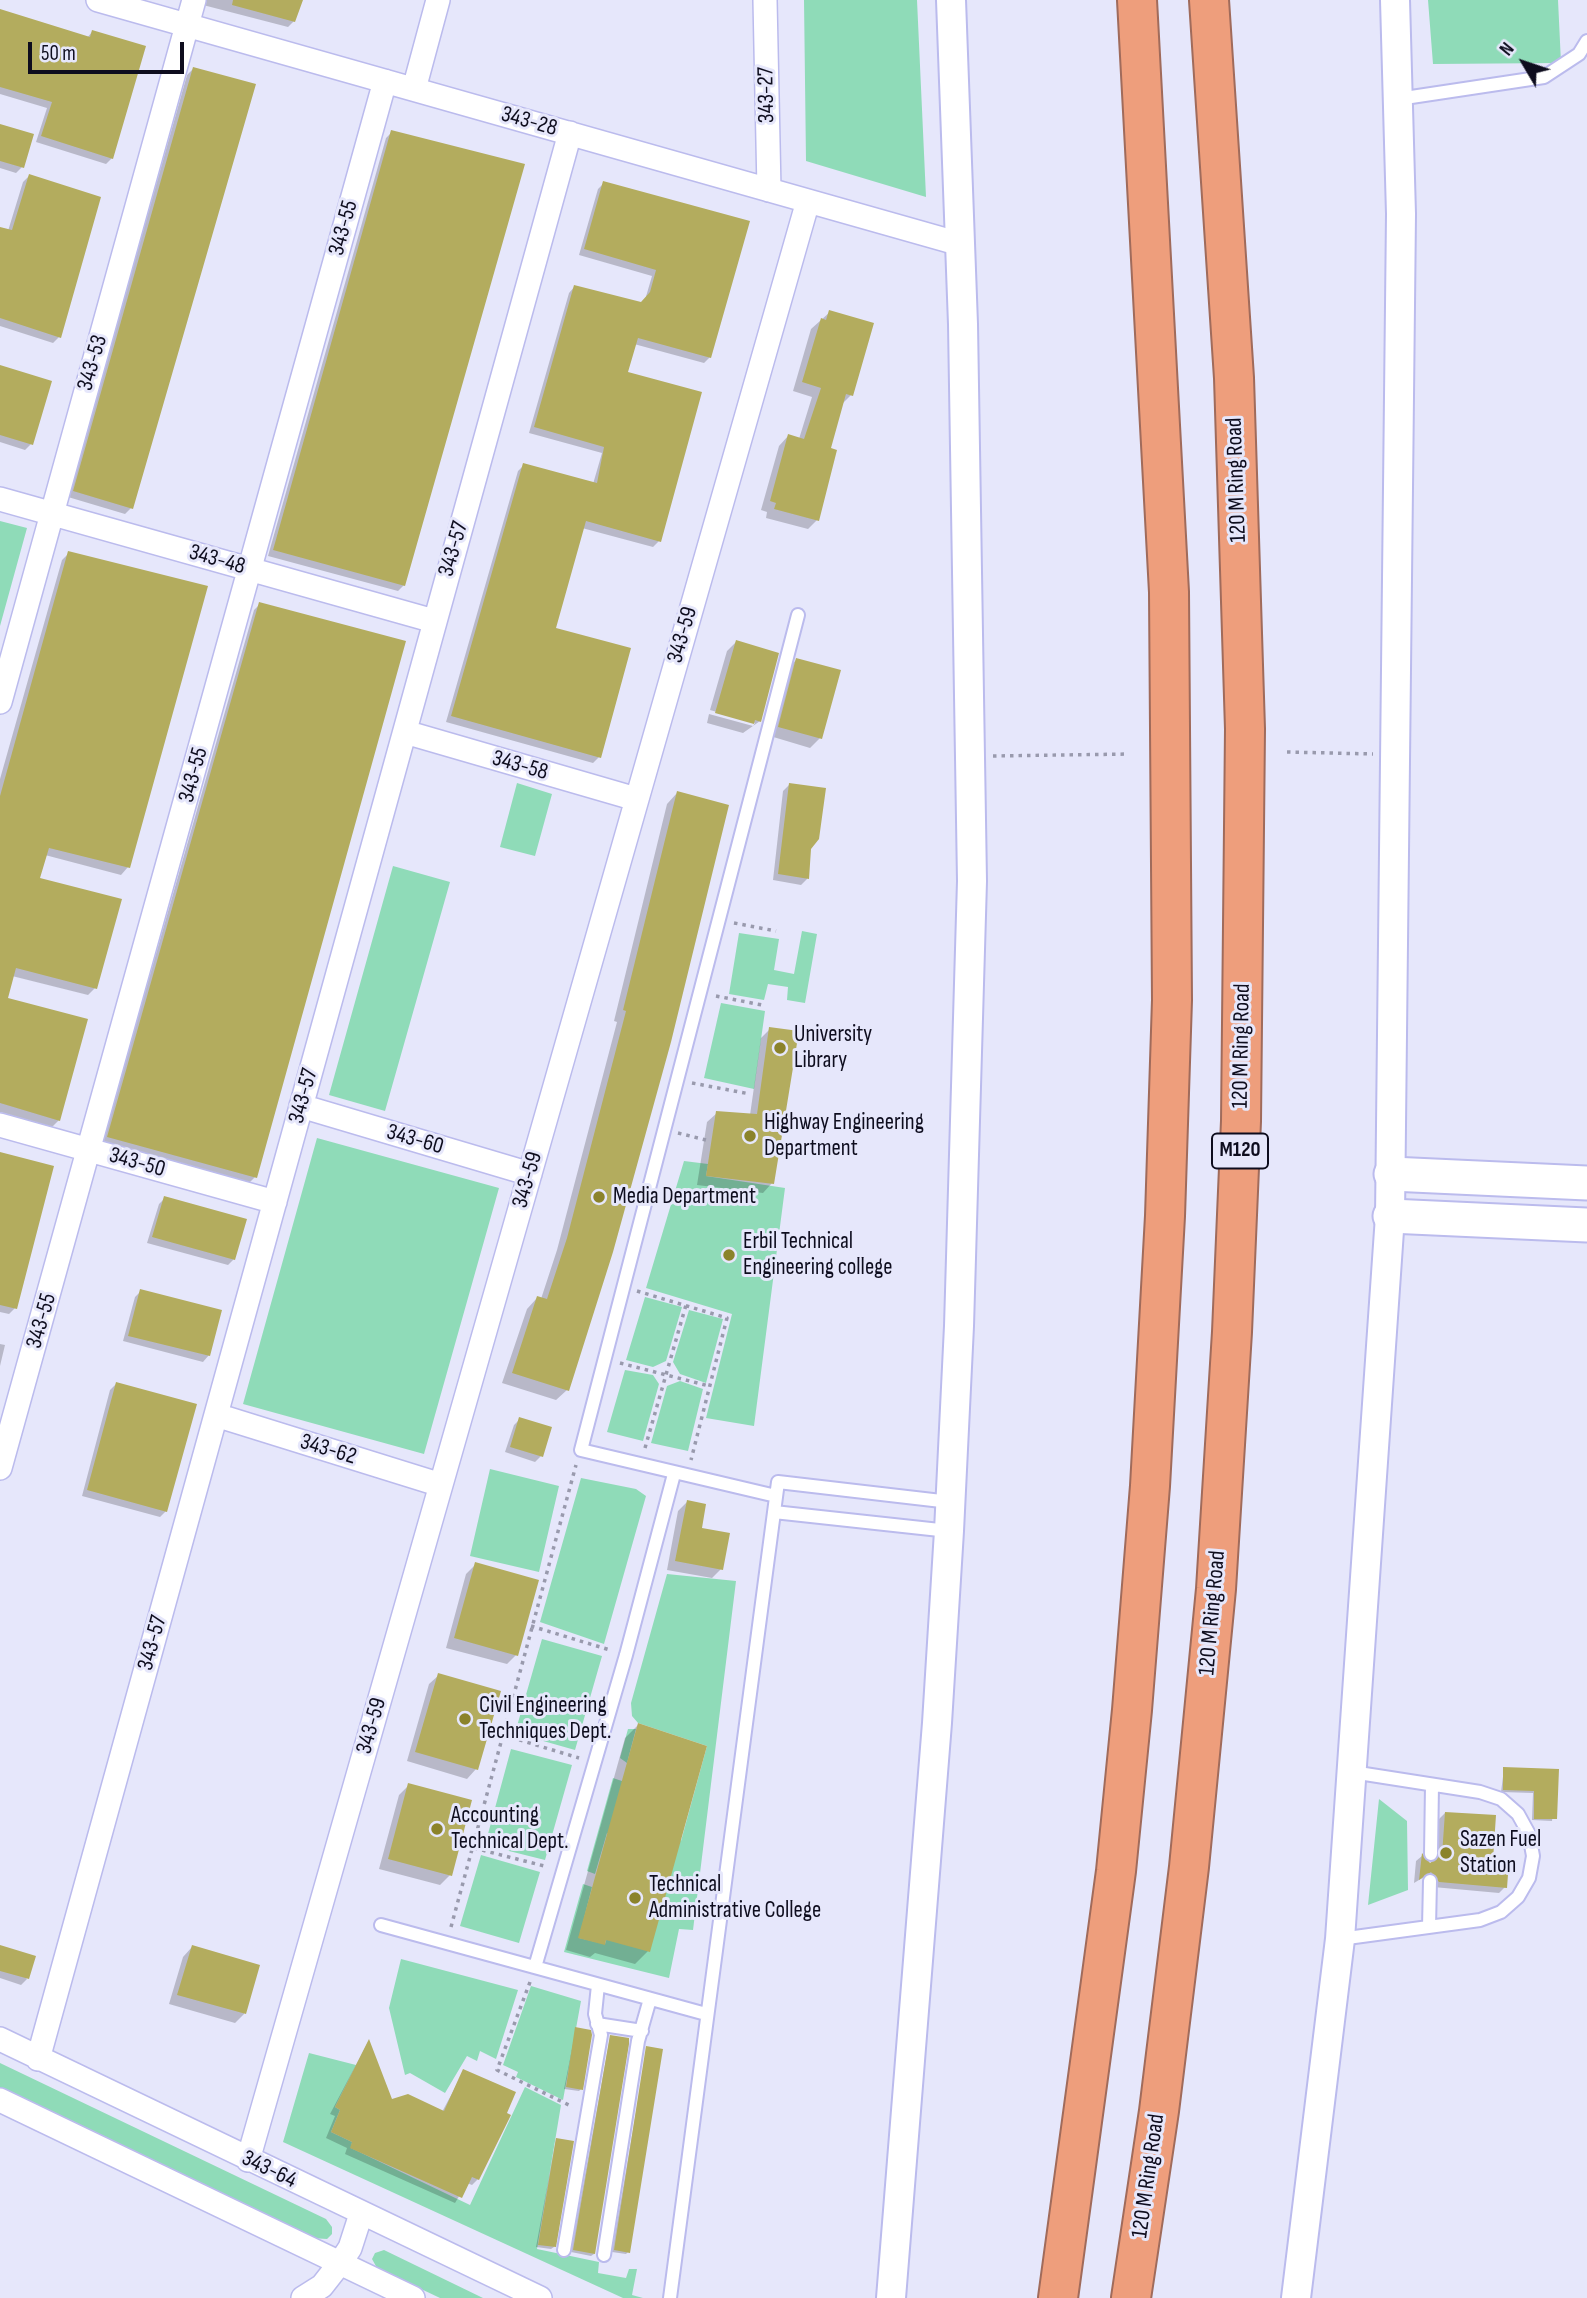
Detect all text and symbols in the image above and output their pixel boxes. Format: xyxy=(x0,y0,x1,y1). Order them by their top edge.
scale bar xyxy=(32,28,187,72)
north arrow xyxy=(1489,28,1559,98)
text: N xyxy=(1495,38,1519,61)
text: 50 m xyxy=(41,41,76,66)
street label: 343-27 xyxy=(753,67,781,123)
street label: 343-28 xyxy=(498,101,560,143)
street label: 343-55 xyxy=(323,197,365,259)
street label: 343-53 xyxy=(72,332,114,394)
street label: 120 M Ring Road xyxy=(1221,417,1253,543)
street label: 343-57 xyxy=(433,518,475,580)
street label: 343-48 xyxy=(186,539,248,581)
street label: 343-59 xyxy=(662,604,704,666)
street label: 343-55 xyxy=(173,744,215,806)
street label: 343-58 xyxy=(489,745,551,787)
street label: 120 M Ring Road xyxy=(1227,983,1257,1109)
place label: University Library xyxy=(794,1021,872,1075)
marker: University Library xyxy=(772,1040,788,1056)
street label: 343-57 xyxy=(283,1065,325,1127)
place label: Highway Engineering Department xyxy=(764,1109,924,1163)
street label: 343-60 xyxy=(383,1119,447,1161)
marker: Highway Engineering Department xyxy=(742,1128,758,1144)
road number: M120 xyxy=(1212,1134,1268,1168)
street label: 343-50 xyxy=(106,1142,168,1184)
street label: 343-59 xyxy=(507,1149,549,1211)
place label: Media Department xyxy=(613,1183,756,1211)
marker: Media Department xyxy=(591,1189,607,1205)
place label: Erbil Technical Engineering college xyxy=(743,1228,892,1282)
marker: Erbil Technical Engineering college xyxy=(721,1247,737,1263)
street label: 343-55 xyxy=(21,1290,63,1352)
street label: 343-62 xyxy=(297,1428,359,1472)
street label: 120 M Ring Road xyxy=(1194,1550,1232,1676)
street label: 343-57 xyxy=(132,1612,174,1674)
place label: Civil Engineering Techniques Dept. xyxy=(479,1692,611,1746)
street label: 343-59 xyxy=(351,1695,393,1757)
marker: Civil Engineering Techniques Dept. xyxy=(457,1711,473,1727)
place label: Accounting Technical Dept. xyxy=(451,1802,569,1856)
marker: Accounting Technical Dept. xyxy=(429,1821,445,1837)
place label: Sazen Fuel Station xyxy=(1460,1826,1541,1880)
marker: Sazen Fuel Station xyxy=(1438,1845,1454,1861)
place label: Technical Administrative College xyxy=(649,1871,821,1925)
marker: Technical Administrative College xyxy=(627,1890,643,1906)
street label: 120 M Ring Road xyxy=(1127,2112,1171,2240)
street label: 343-64 xyxy=(237,2145,301,2195)

